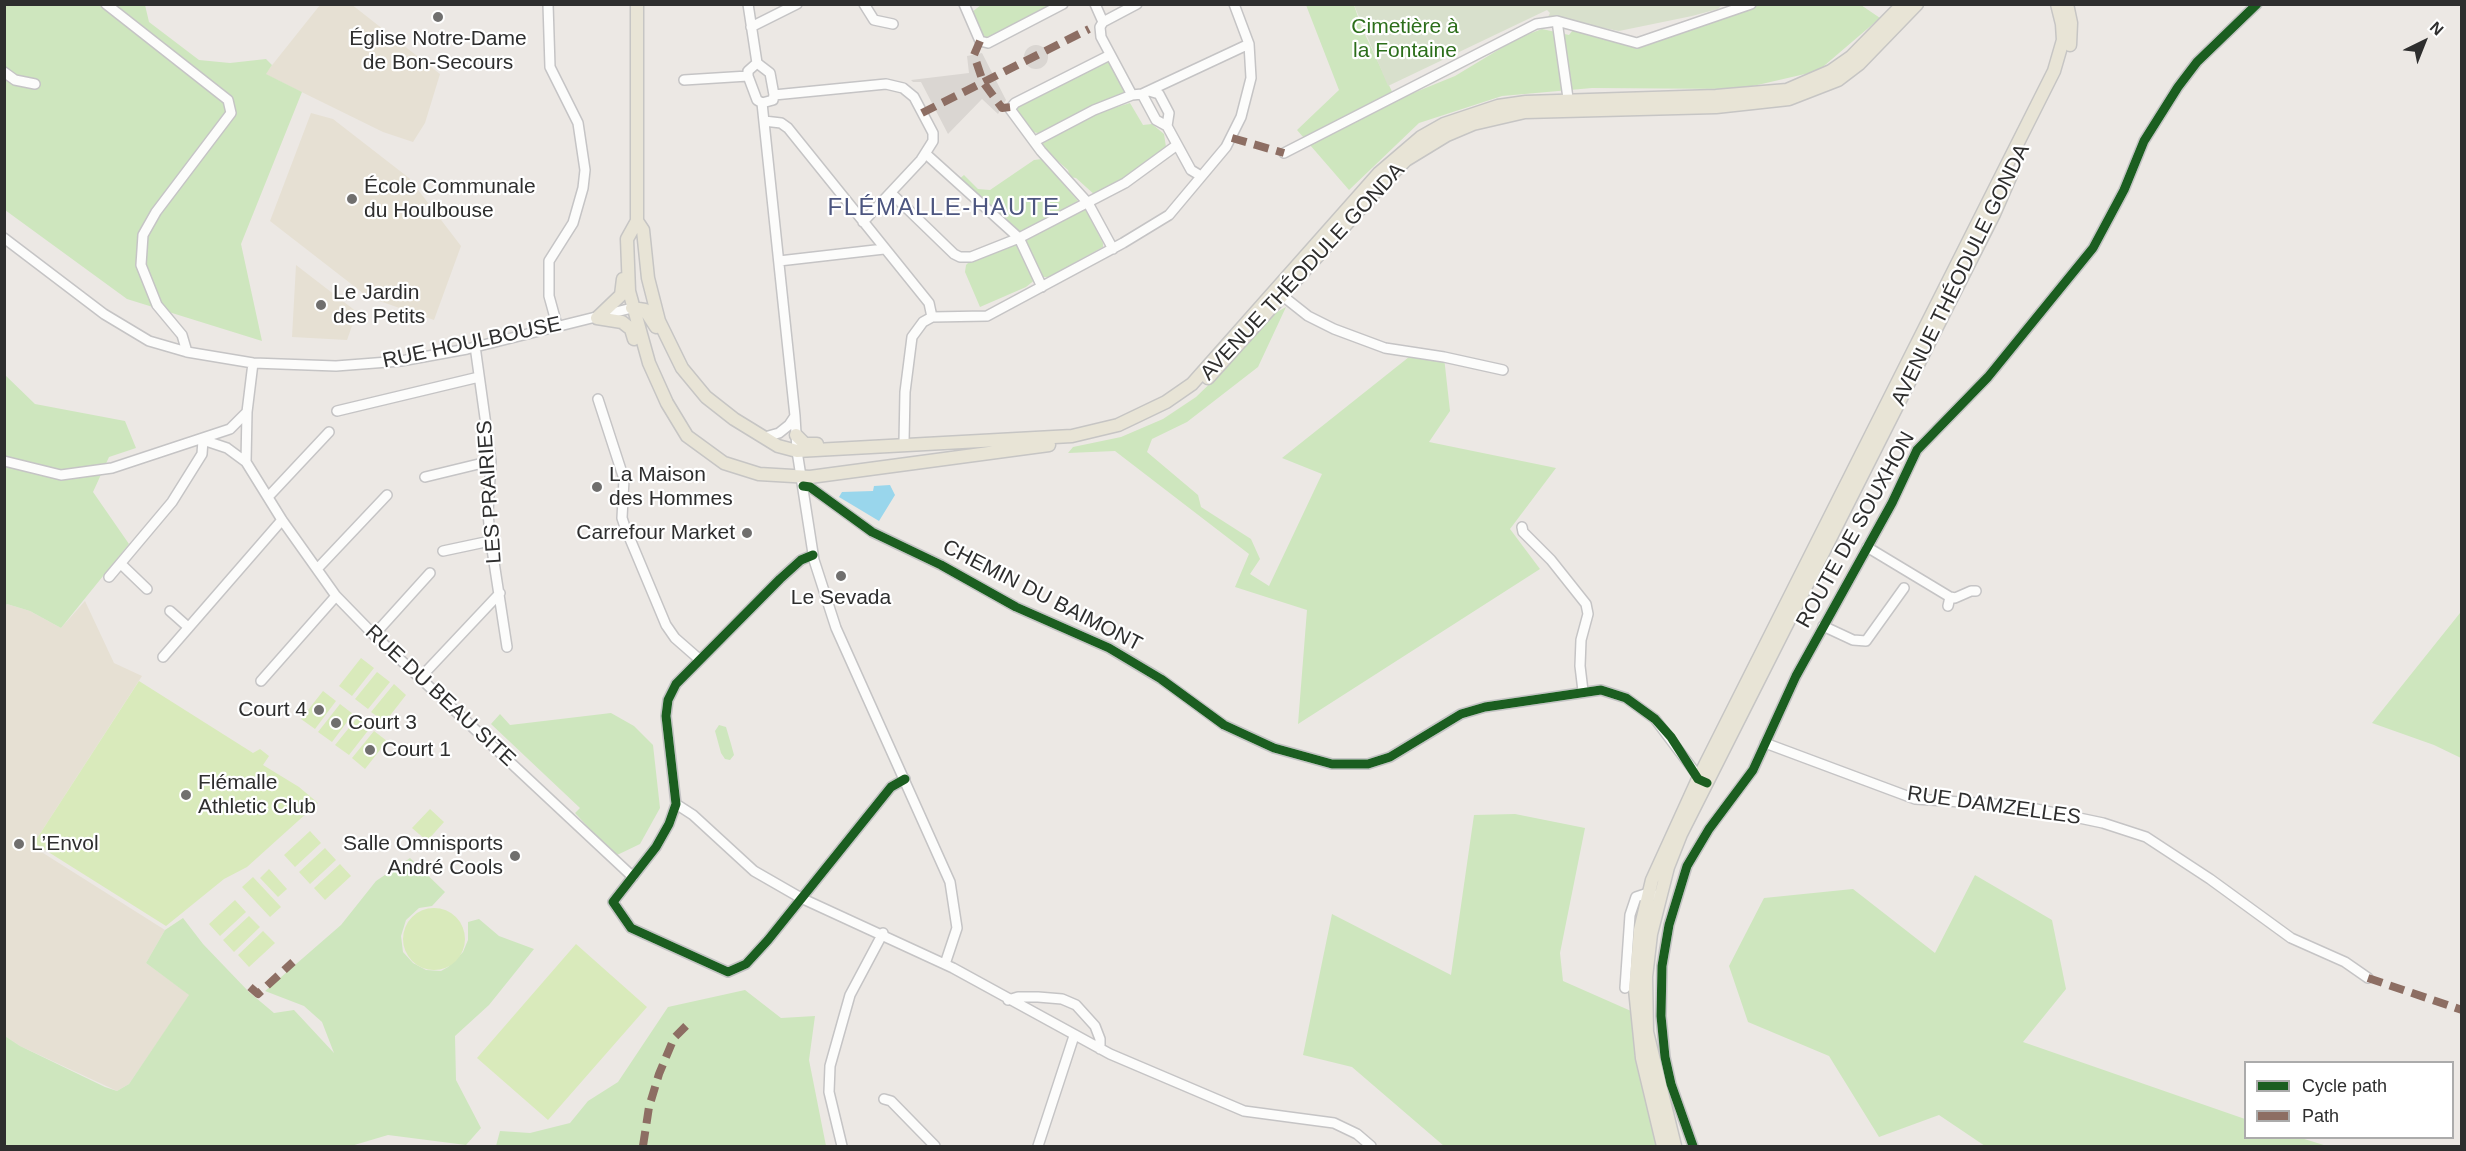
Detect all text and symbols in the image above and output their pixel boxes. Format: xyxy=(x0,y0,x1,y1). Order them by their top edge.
marker: Église Notre-Dame de Bon-Secours xyxy=(431,10,445,24)
north arrow xyxy=(2394,12,2454,72)
park label: Cimetière à la Fontaine xyxy=(1351,14,1459,64)
text: N xyxy=(2427,18,2447,39)
place label: Église Notre-Dame de Bon-Secours xyxy=(349,26,527,76)
street label: AVENUE THÉODULE GONDA xyxy=(1887,140,2035,410)
street label: AVENUE THÉODULE GONDA xyxy=(1196,158,1410,386)
place label: École Communale du Houlbouse xyxy=(364,174,536,224)
marker: École Communale du Houlbouse xyxy=(345,192,359,206)
district label: FLÉMALLE-HAUTE xyxy=(827,194,1061,222)
place label: Le Jardin des Petits xyxy=(333,280,425,330)
marker: Le Jardin des Petits xyxy=(314,298,328,312)
street label: RUE HOULBOUSE xyxy=(380,312,564,374)
street label: LES PRAIRIES xyxy=(472,420,508,564)
street label: ROUTE DE SOUXHON xyxy=(1792,427,1920,633)
place label: La Maison des Hommes xyxy=(609,462,733,512)
marker: La Maison des Hommes xyxy=(590,480,604,494)
place label: Carrefour Market xyxy=(576,520,735,546)
marker: Carrefour Market xyxy=(740,526,754,540)
street label: CHEMIN DU BAIMONT xyxy=(938,535,1146,657)
marker: Le Sevada xyxy=(834,569,848,583)
place label: Le Sevada xyxy=(791,585,891,611)
street label: RUE DU BEAU SITE xyxy=(360,620,520,772)
place label: Court 4 xyxy=(238,697,307,723)
marker: Court 4 xyxy=(312,703,326,717)
place label: Court 3 xyxy=(348,710,417,736)
marker: Court 3 xyxy=(329,716,343,730)
place label: Court 1 xyxy=(382,737,451,763)
marker: Court 1 xyxy=(363,743,377,757)
place label: Flémalle Athletic Club xyxy=(198,770,316,820)
street label: RUE DAMZELLES xyxy=(1906,781,2082,831)
marker: Flémalle Athletic Club xyxy=(179,788,193,802)
place label: L’Envol xyxy=(31,831,99,857)
place label: Salle Omnisports André Cools xyxy=(343,831,503,881)
marker: L’Envol xyxy=(12,837,26,851)
marker: Salle Omnisports André Cools xyxy=(508,849,522,863)
legend xyxy=(2244,1061,2454,1139)
text: Cycle path xyxy=(2302,1076,2387,1096)
text: Path xyxy=(2302,1106,2339,1126)

